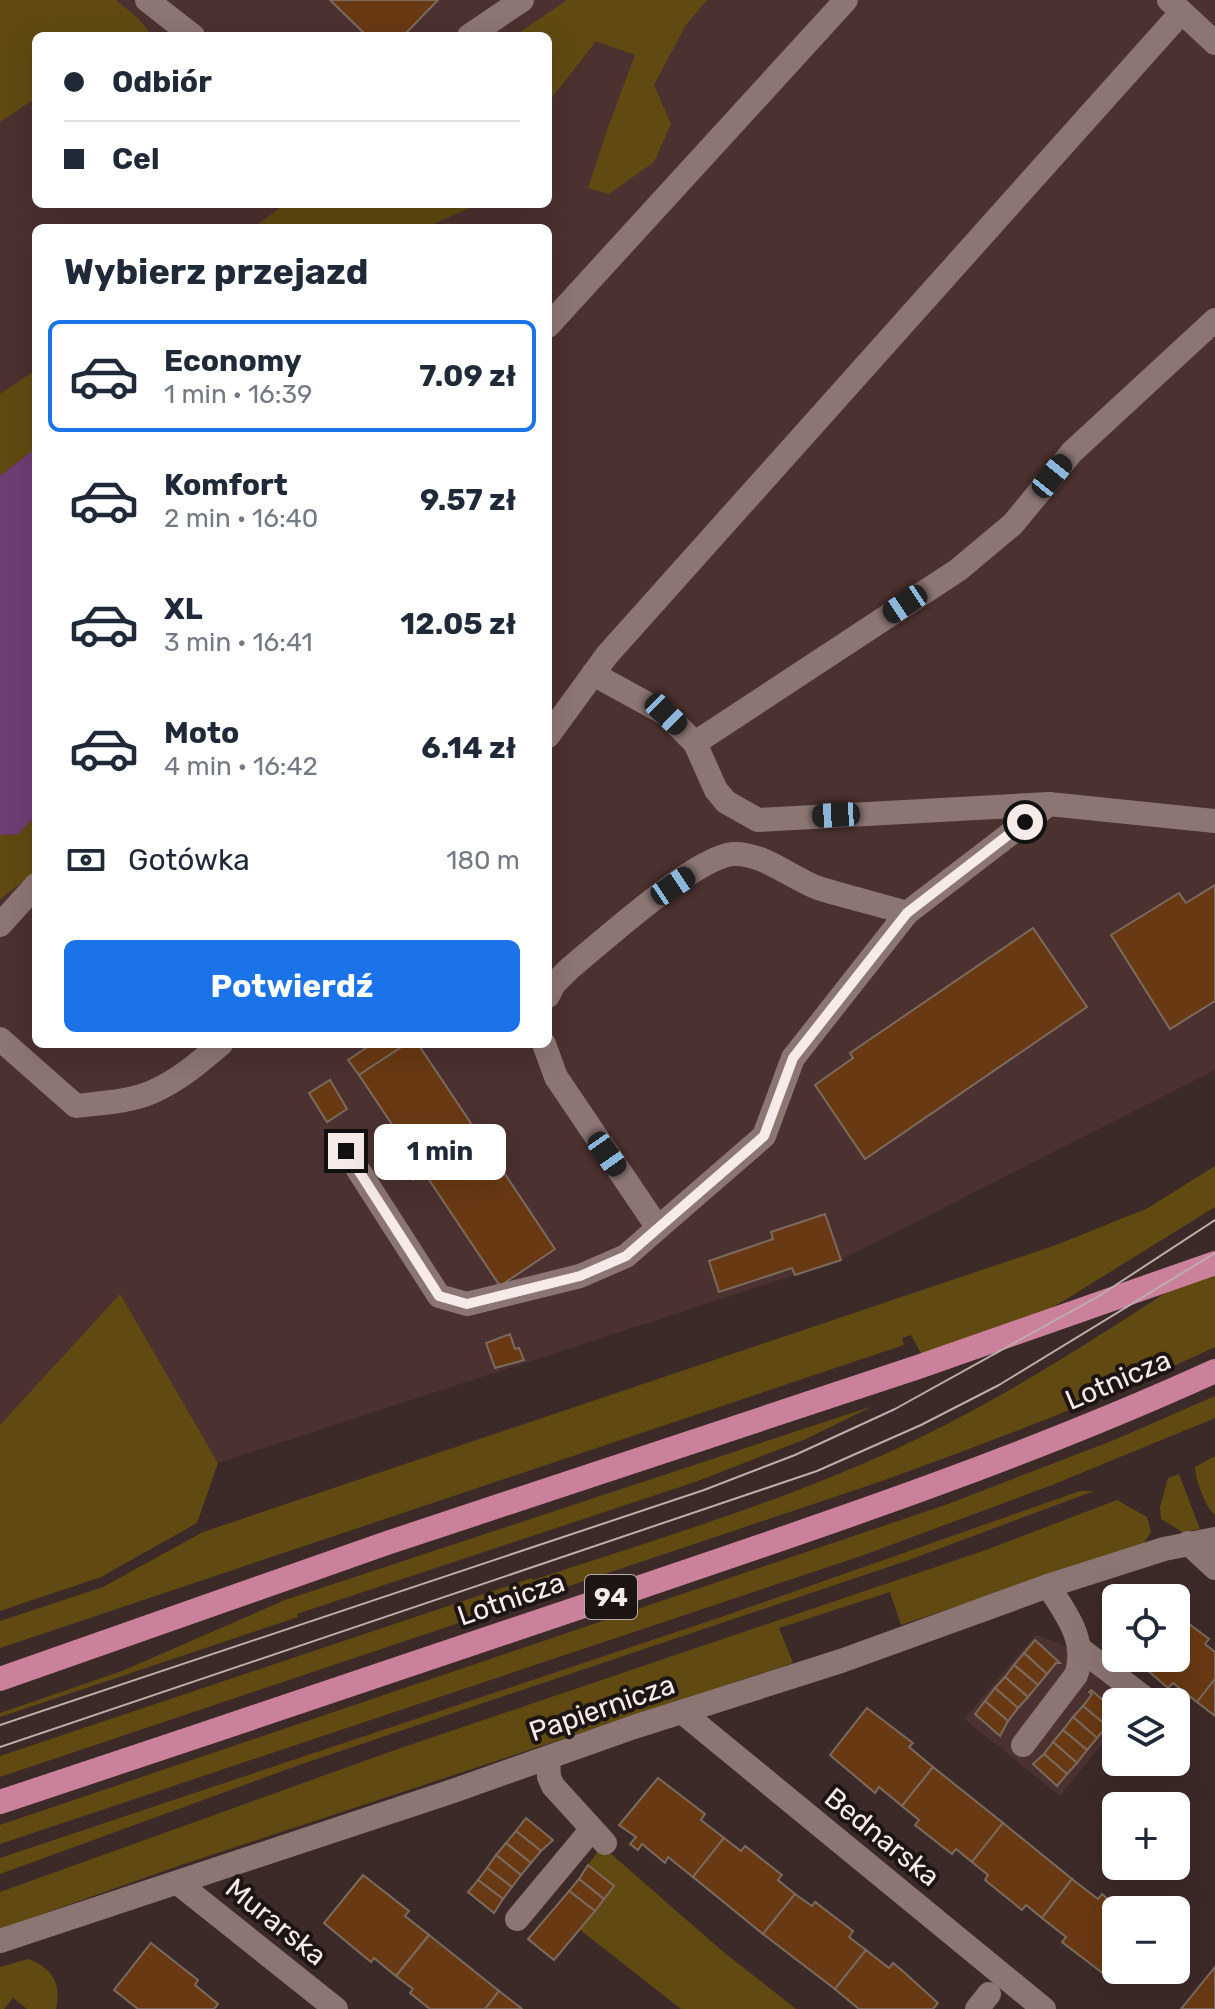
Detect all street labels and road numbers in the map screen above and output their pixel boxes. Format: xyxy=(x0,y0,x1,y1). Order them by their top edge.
street label: Lotnicza xyxy=(1060,1343,1176,1417)
street label: Lotnicza xyxy=(453,1565,569,1633)
road number: 94 xyxy=(585,1575,637,1619)
street label: Papiernicza xyxy=(525,1668,679,1748)
street label: Bednarska xyxy=(818,1781,946,1893)
street label: Murarska xyxy=(219,1872,333,1972)

